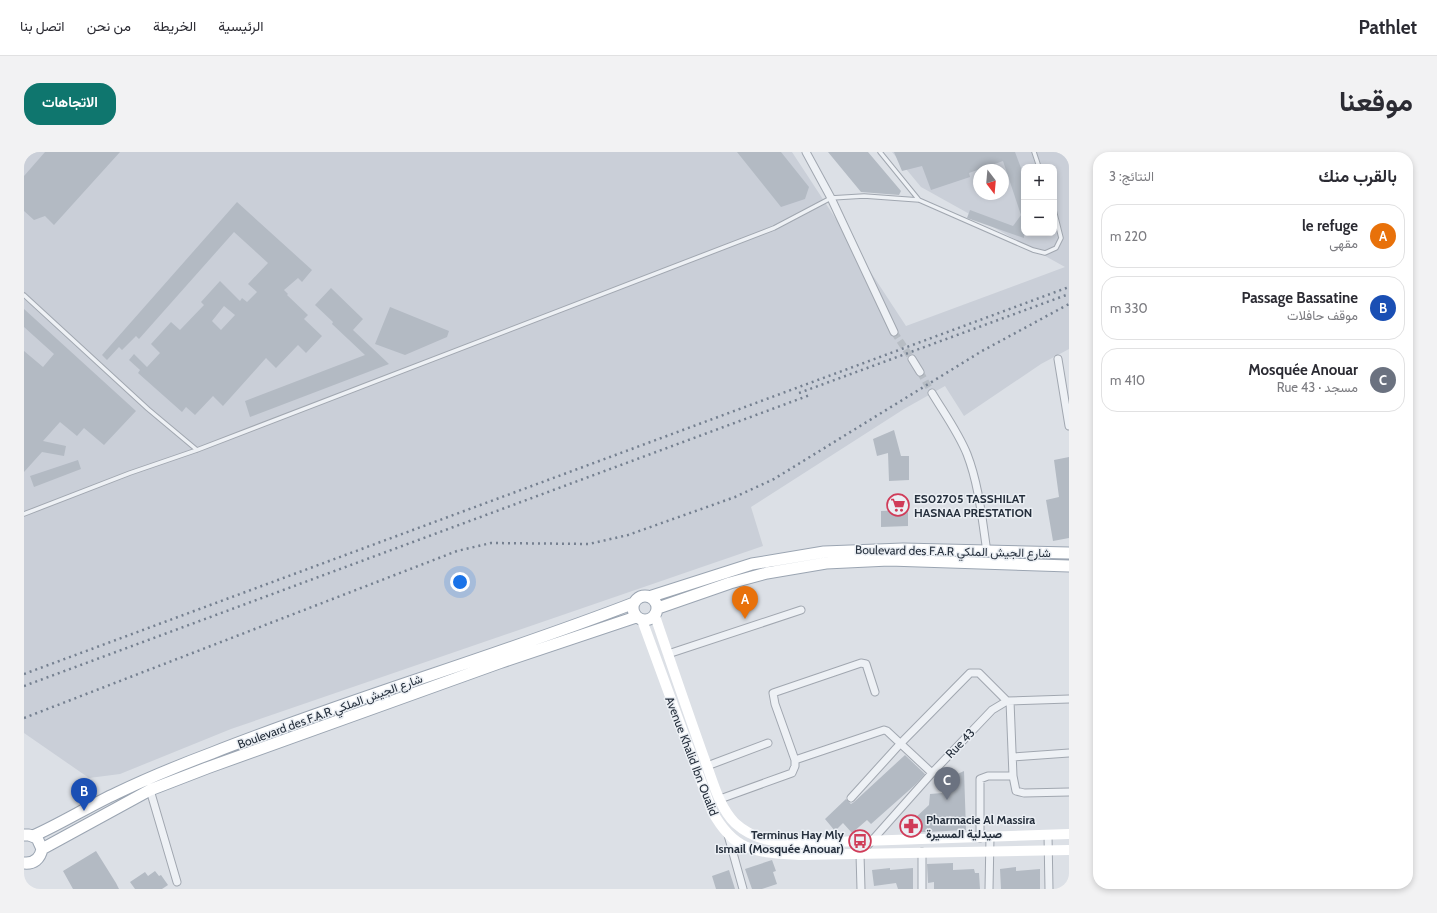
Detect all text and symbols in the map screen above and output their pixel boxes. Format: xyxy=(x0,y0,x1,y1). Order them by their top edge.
text: Pathlet xyxy=(1358,16,1417,39)
text: اتصل بنا xyxy=(20,17,65,35)
text: من نحن xyxy=(87,17,131,35)
text: الخريطة xyxy=(153,17,196,35)
text: الرئيسية xyxy=(218,17,264,35)
button: الاتجاهات xyxy=(24,83,116,125)
text: موقعنا xyxy=(1339,84,1413,118)
north arrow xyxy=(973,164,1009,200)
map controls xyxy=(1021,164,1057,236)
button: + xyxy=(1021,164,1057,200)
text: بالقرب منك xyxy=(1319,166,1397,186)
text: النتائج: 3 xyxy=(1109,168,1154,184)
button: − xyxy=(1021,200,1057,236)
text: le refuge xyxy=(1302,217,1358,235)
text: 220 m xyxy=(1110,228,1147,244)
text: A xyxy=(1379,228,1387,244)
text: مقهى xyxy=(1329,235,1358,251)
text: Passage Bassatine xyxy=(1241,289,1358,307)
text: 330 m xyxy=(1110,300,1147,316)
text: B xyxy=(1379,300,1387,316)
text: موقف حافلات xyxy=(1287,307,1358,323)
text: Mosquée Anouar xyxy=(1248,361,1358,379)
text: 410 m xyxy=(1110,372,1145,388)
text: C xyxy=(1379,372,1387,388)
text: مسجد · Rue 43 xyxy=(1277,379,1358,395)
place label: ES02705 TASSHILAT HASNAA PRESTATION xyxy=(914,491,1032,520)
supermarket icon: ES02705 TASSHILAT HASNAA PRESTATION xyxy=(885,492,911,518)
street label: Boulevard des F.A.R شارع الجيش الملكي xyxy=(855,542,1051,563)
your location xyxy=(450,572,470,592)
pin: A xyxy=(732,586,758,619)
street label: Boulevard des F.A.R شارع الجيش الملكي xyxy=(235,670,426,754)
street label: Avenue Khalid Ibn Oualid xyxy=(662,694,722,818)
street label: Rue 43 xyxy=(942,725,978,761)
pin: C xyxy=(934,767,960,800)
pin: B xyxy=(71,778,97,811)
place label: Pharmacie Al Massira صيدلية المسيرة xyxy=(926,812,1035,842)
pharmacy icon: Pharmacie Al Massira صيدلية المسيرة xyxy=(898,813,924,839)
place label: Terminus Hay Mly Ismail (Mosquée Anouar) xyxy=(715,827,845,856)
bus stop icon: Terminus Hay Mly Ismail (Mosquée Anouar) xyxy=(847,828,873,854)

